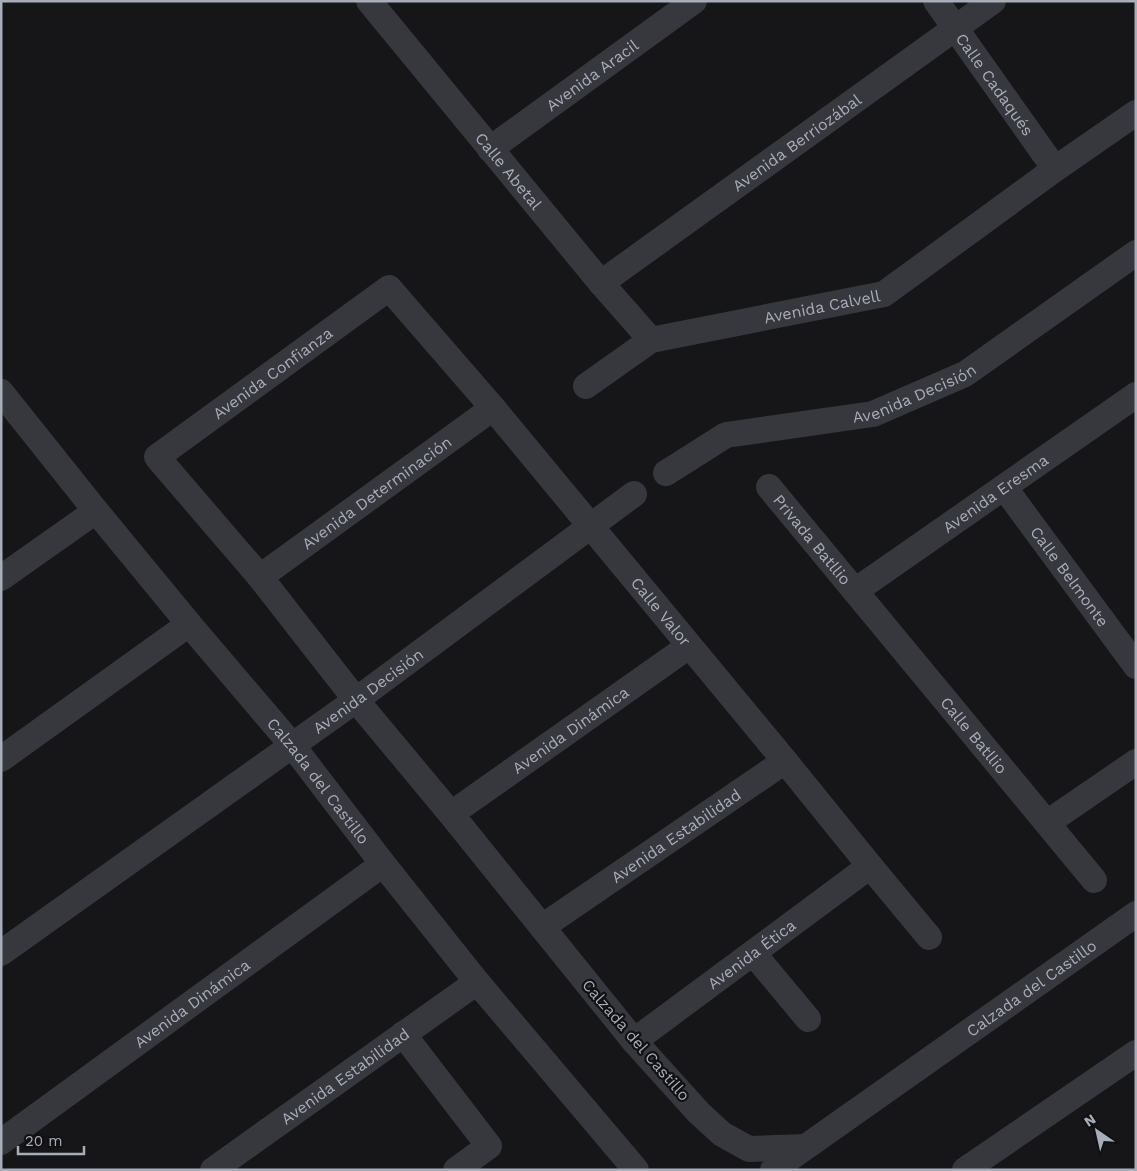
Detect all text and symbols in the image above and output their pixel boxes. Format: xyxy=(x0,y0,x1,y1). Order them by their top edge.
street label: Calle Cadaqués xyxy=(952,29,1038,139)
street label: Avenida Aracil xyxy=(542,35,642,115)
street label: Avenida Berriozábal xyxy=(729,89,865,195)
street label: Calle Abetal xyxy=(472,128,546,213)
street label: Avenida Calvell xyxy=(762,285,882,327)
street label: Avenida Confianza xyxy=(209,323,336,423)
street label: Avenida Decisión xyxy=(851,360,980,426)
street label: Avenida Determinación xyxy=(298,432,455,553)
street label: Avenida Eresma xyxy=(939,450,1052,537)
street label: Privada Batllio xyxy=(769,490,855,588)
street label: Calle Belmonte xyxy=(1027,523,1113,630)
street label: Calle Valor xyxy=(627,573,695,650)
street label: Avenida Decisión xyxy=(309,644,427,737)
street label: Avenida Dinámica xyxy=(508,682,632,777)
street label: Calle Batllio xyxy=(937,693,1012,777)
street label: Calzada del Castillo xyxy=(263,714,374,848)
street label: Avenida Estabilidad xyxy=(607,785,744,887)
street label: Avenida Ética xyxy=(703,915,799,993)
street label: Calzada del Castillo xyxy=(963,936,1100,1040)
street label: Avenida Dinámica xyxy=(130,955,253,1051)
street label: Calzada del Castillo xyxy=(578,975,694,1105)
street label: Avenida Estabilidad xyxy=(277,1024,413,1128)
north arrow xyxy=(1072,1106,1122,1156)
text: N xyxy=(1081,1111,1099,1130)
scale bar xyxy=(18,1124,84,1156)
text: 20 m xyxy=(25,1132,63,1150)

